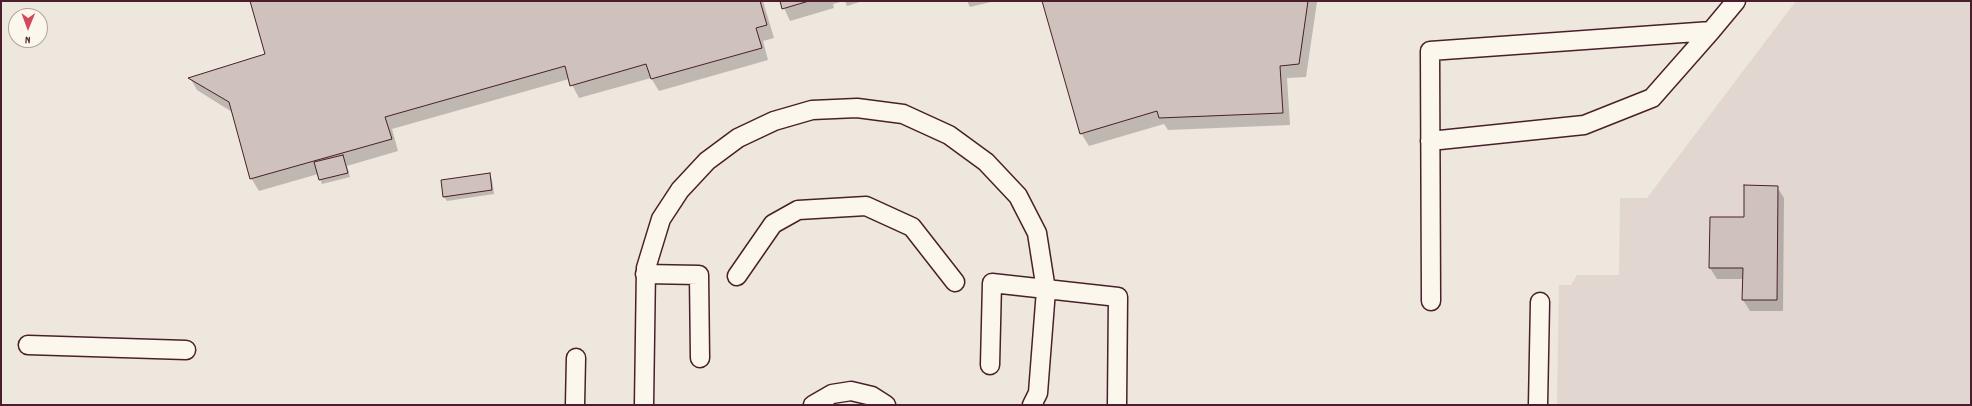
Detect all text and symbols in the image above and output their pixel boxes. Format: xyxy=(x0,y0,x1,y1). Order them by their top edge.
north arrow xyxy=(8,8,48,48)
text: N xyxy=(25,31,31,47)

